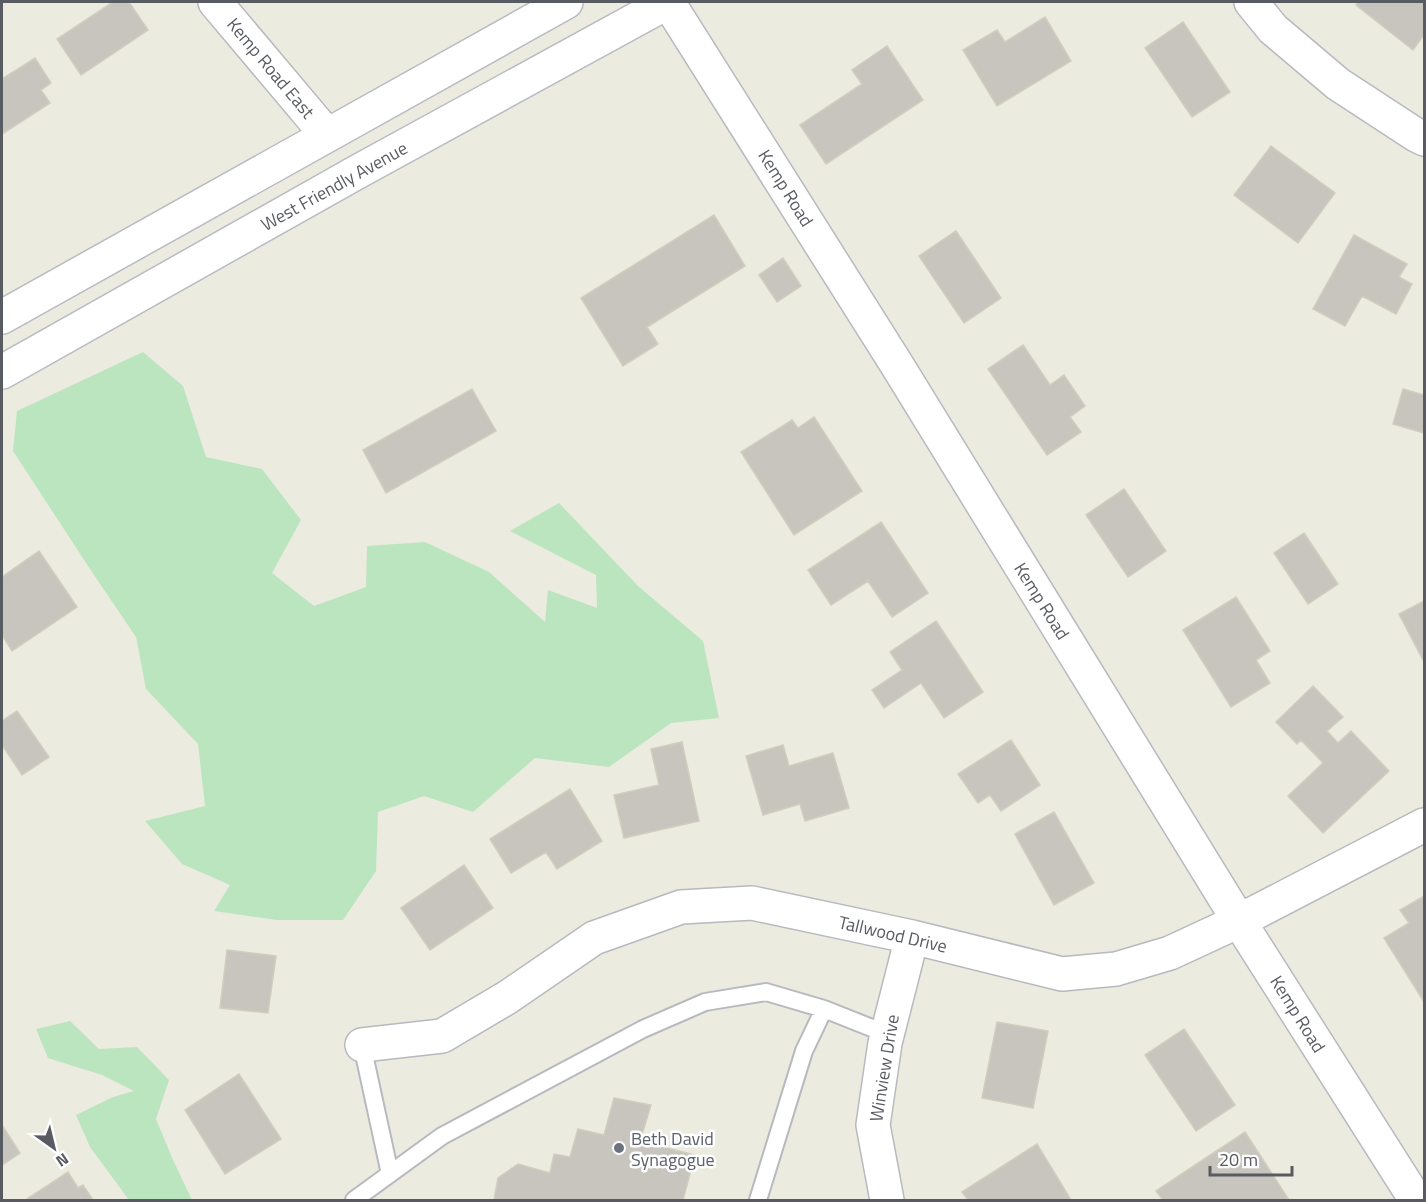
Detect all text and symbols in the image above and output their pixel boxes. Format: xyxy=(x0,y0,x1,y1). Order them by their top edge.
street label: Kemp Road East xyxy=(221,12,322,125)
street label: West Friendly Avenue xyxy=(256,134,412,238)
street label: Kemp Road xyxy=(752,144,820,232)
street label: Kemp Road xyxy=(1008,557,1076,645)
street label: Tallwood Drive xyxy=(836,908,950,960)
street label: Kemp Road xyxy=(1264,970,1332,1058)
street label: Winview Drive xyxy=(862,1012,906,1124)
north arrow xyxy=(24,1118,84,1178)
place label: Beth David Synagogue xyxy=(631,1125,715,1173)
scale bar xyxy=(1210,1139,1292,1177)
marker: Beth David Synagogue xyxy=(612,1141,626,1155)
text: 20 m xyxy=(1219,1146,1258,1173)
text: N xyxy=(51,1147,74,1173)

